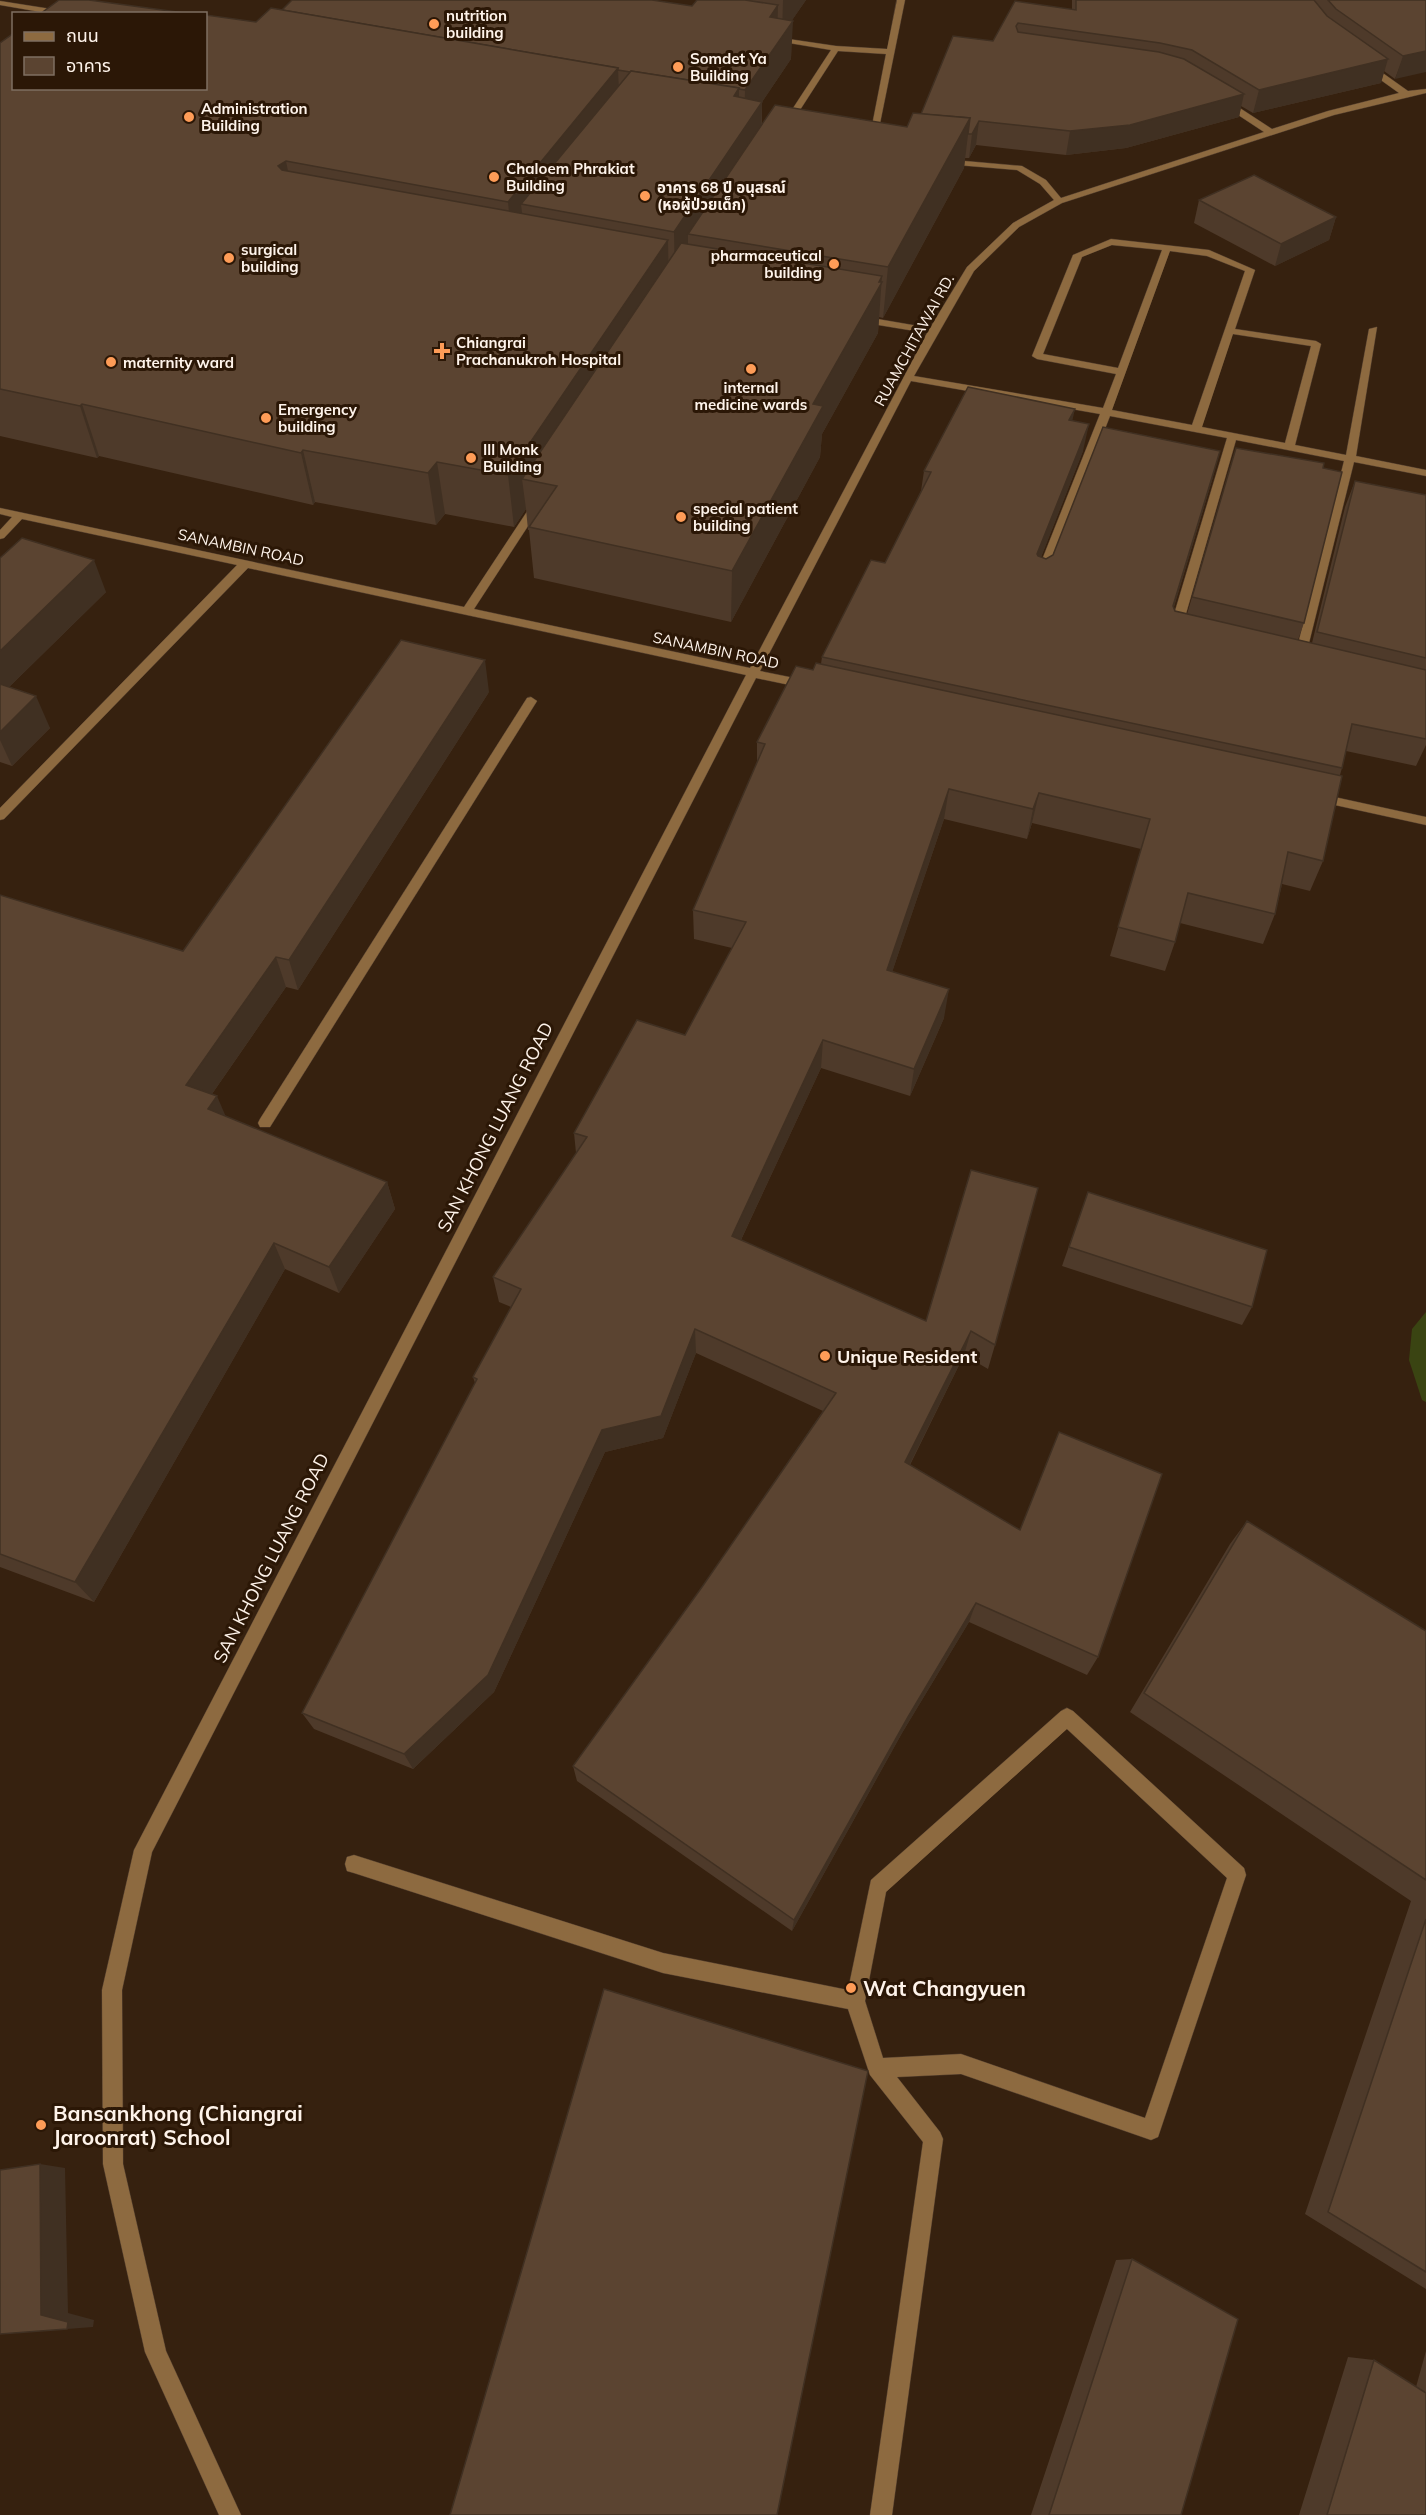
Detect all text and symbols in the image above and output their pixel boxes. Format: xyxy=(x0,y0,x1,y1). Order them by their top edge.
place label: nutrition building xyxy=(446,6,507,42)
legend xyxy=(12,12,207,90)
marker: nutrition building xyxy=(427,17,441,31)
text: ถนน xyxy=(66,24,99,47)
place label: Somdet Ya Building xyxy=(690,49,767,85)
text: อาคาร xyxy=(66,54,111,77)
marker: Somdet Ya Building xyxy=(671,60,685,74)
place label: Administration Building xyxy=(201,99,308,135)
marker: Administration Building xyxy=(182,110,196,124)
place label: Chaloem Phrakiat Building xyxy=(506,159,635,195)
marker: Chaloem Phrakiat Building xyxy=(487,170,501,184)
place label: อาคาร 68 ปี อนุสรณ์ (หอผู้ป่วยเด็ก) xyxy=(657,178,786,215)
marker: อาคาร 68 ปี อนุสรณ์ (หอผู้ป่วยเด็ก) xyxy=(638,189,652,203)
place label: surgical building xyxy=(241,240,299,276)
place label: pharmaceutical building xyxy=(711,246,822,282)
marker: surgical building xyxy=(222,251,236,265)
marker: pharmaceutical building xyxy=(827,257,841,271)
street label: RUAMCHITAWAI RD. xyxy=(870,271,958,409)
place label: Chiangrai Prachanukroh Hospital xyxy=(456,333,621,369)
marker: Chiangrai Prachanukroh Hospital xyxy=(433,342,451,360)
place label: maternity ward xyxy=(123,353,234,372)
marker: maternity ward xyxy=(104,355,118,369)
marker: internal medicine wards xyxy=(744,362,758,376)
place label: internal medicine wards xyxy=(695,378,807,414)
place label: Emergency building xyxy=(278,400,358,436)
marker: Emergency building xyxy=(259,411,273,425)
place label: Ill Monk Building xyxy=(483,440,542,476)
marker: Ill Monk Building xyxy=(464,451,478,465)
place label: special patient building xyxy=(693,499,798,535)
marker: special patient building xyxy=(674,510,688,524)
street label: SANAMBIN ROAD xyxy=(176,524,306,570)
street label: SANAMBIN ROAD xyxy=(651,627,781,673)
street label: SAN KHONG LUANG ROAD xyxy=(432,1018,558,1236)
place label: Unique Resident xyxy=(837,1345,977,1368)
marker: Unique Resident xyxy=(818,1349,832,1363)
street label: SAN KHONG LUANG ROAD xyxy=(208,1449,334,1667)
place label: Wat Changyuen xyxy=(863,1975,1026,2001)
marker: Wat Changyuen xyxy=(844,1981,858,1995)
place label: Bansankhong (Chiangrai Jaroonrat) School xyxy=(53,2100,303,2150)
marker: Bansankhong (Chiangrai Jaroonrat) School xyxy=(34,2118,48,2132)

